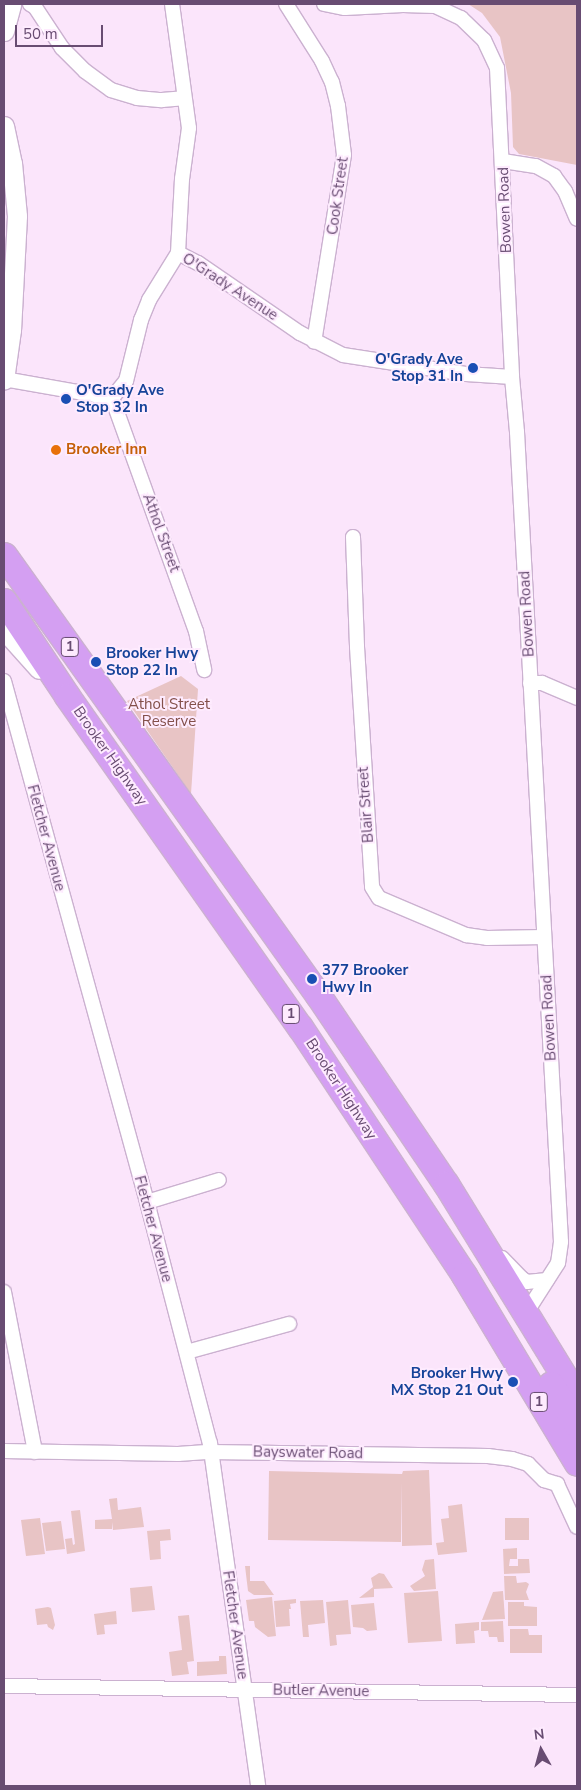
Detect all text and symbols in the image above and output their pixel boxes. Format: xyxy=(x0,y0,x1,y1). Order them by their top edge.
scale bar xyxy=(18,15,105,47)
text: 50 m xyxy=(23,24,58,44)
street label: Cook Street xyxy=(324,156,352,236)
street label: Bowen Road xyxy=(495,167,515,253)
street label: O'Grady Avenue xyxy=(179,249,281,325)
place label: O'Grady Ave Stop 31 In xyxy=(375,350,463,385)
marker: O'Grady Ave Stop 31 In xyxy=(467,362,479,374)
place label: O'Grady Ave Stop 32 In xyxy=(76,381,164,416)
marker: O'Grady Ave Stop 32 In xyxy=(60,393,72,405)
place label: Brooker Inn xyxy=(66,441,147,459)
marker: Brooker Inn xyxy=(50,444,62,456)
street label: Athol Street xyxy=(139,491,183,575)
street label: Bowen Road xyxy=(516,571,538,657)
road number: 1 xyxy=(60,636,80,659)
place label: Brooker Hwy Stop 22 In xyxy=(106,644,198,679)
marker: Brooker Hwy Stop 22 In xyxy=(90,656,102,668)
park label: Athol Street Reserve xyxy=(128,695,210,730)
street label: Brooker Highway xyxy=(69,703,151,809)
street label: Blair Street xyxy=(354,766,378,844)
street label: Fletcher Avenue xyxy=(23,783,69,893)
place label: 377 Brooker Hwy In xyxy=(322,961,408,996)
marker: 377 Brooker Hwy In xyxy=(306,973,318,985)
street label: Bowen Road xyxy=(538,975,560,1061)
road number: 1 xyxy=(281,1002,301,1026)
street label: Brooker Highway xyxy=(302,1035,380,1143)
street label: Fletcher Avenue xyxy=(130,1174,176,1284)
place label: Brooker Hwy MX Stop 21 Out xyxy=(391,1364,503,1399)
marker: Brooker Hwy MX Stop 21 Out xyxy=(507,1376,519,1388)
road number: 1 xyxy=(529,1390,549,1414)
street label: Bayswater Road xyxy=(253,1443,363,1463)
street label: Fletcher Avenue xyxy=(218,1570,252,1680)
street label: Butler Avenue xyxy=(273,1681,369,1701)
north arrow xyxy=(516,1725,566,1775)
text: N xyxy=(533,1725,545,1745)

